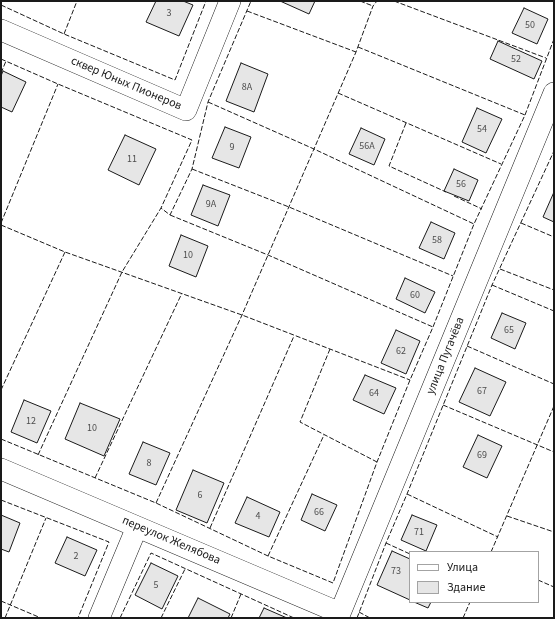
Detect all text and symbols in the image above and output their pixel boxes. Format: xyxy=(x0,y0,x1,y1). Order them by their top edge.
house number: 3 xyxy=(167,8,171,20)
house number: 50 xyxy=(525,20,535,32)
street label: сквер Юных Пионеров xyxy=(68,54,184,114)
house number: 52 xyxy=(511,54,521,66)
house number: 8А xyxy=(242,82,252,94)
house number: 54 xyxy=(477,124,487,136)
house number: 56А xyxy=(359,141,375,153)
house number: 9 xyxy=(230,142,234,154)
house number: 11 xyxy=(127,154,137,166)
house number: 56 xyxy=(456,179,466,191)
house number: 9А xyxy=(206,199,216,211)
house number: 58 xyxy=(432,235,442,247)
house number: 10 xyxy=(183,250,193,262)
house number: 60 xyxy=(410,290,420,302)
street label: улица Пугачёва xyxy=(424,315,468,397)
house number: 65 xyxy=(504,325,514,337)
house number: 62 xyxy=(396,346,406,358)
house number: 67 xyxy=(477,386,487,398)
house number: 64 xyxy=(369,388,379,400)
house number: 12 xyxy=(26,416,36,428)
house number: 10 xyxy=(87,423,97,435)
house number: 69 xyxy=(477,450,487,462)
house number: 8 xyxy=(147,458,151,470)
house number: 6 xyxy=(198,490,202,502)
house number: 66 xyxy=(314,507,324,519)
house number: 4 xyxy=(256,511,260,523)
street label: переулок Желябова xyxy=(120,514,222,568)
house number: 71 xyxy=(414,527,424,539)
house number: 2 xyxy=(74,551,78,563)
legend xyxy=(409,551,539,603)
text: Улица xyxy=(447,559,478,576)
house number: 73 xyxy=(391,566,401,578)
text: Здание xyxy=(447,579,486,596)
house number: 5 xyxy=(154,580,158,592)

